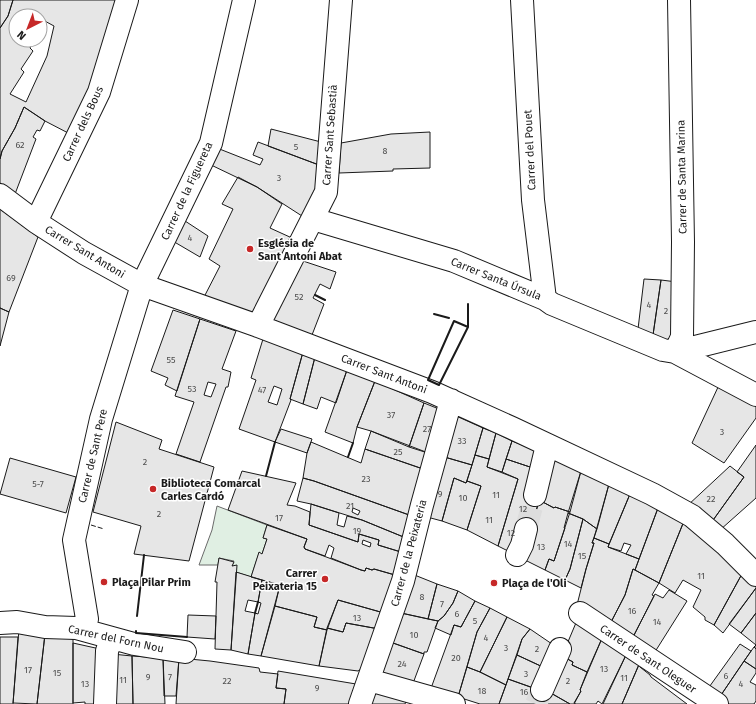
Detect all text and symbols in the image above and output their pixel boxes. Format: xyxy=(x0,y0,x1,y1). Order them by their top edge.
north arrow xyxy=(8,8,48,48)
text: N xyxy=(15,28,29,42)
street label: Carrer dels Bous xyxy=(60,84,106,164)
street label: Carrer Sant Sebastià xyxy=(320,84,340,186)
street label: Carrer del Pouet xyxy=(521,109,539,191)
street label: Carrer de Santa Marina xyxy=(675,120,689,234)
house number: 62 xyxy=(15,140,25,150)
street label: Carrer de la Figuereta xyxy=(159,140,215,242)
house number: 5 xyxy=(294,142,299,152)
house number: 8 xyxy=(383,146,388,156)
house number: 3 xyxy=(277,173,281,183)
street label: Carrer Sant Antoni xyxy=(43,223,127,281)
house number: 4 xyxy=(188,233,193,243)
place label: Església de Sant Antoni Abat xyxy=(258,237,343,263)
marker: Església de Sant Antoni Abat xyxy=(245,244,255,254)
street label: Carrer Santa Úrsula xyxy=(449,254,544,303)
house number: 69 xyxy=(6,273,16,283)
house number: 52 xyxy=(295,292,303,302)
house number: 4 xyxy=(647,300,652,310)
house number: 2 xyxy=(664,306,668,316)
street label: Carrer Sant Antoni xyxy=(339,352,429,396)
house number: 55 xyxy=(167,355,176,365)
house number: 53 xyxy=(188,384,196,394)
house number: 47 xyxy=(258,385,266,395)
street label: Carrer de Sant Pere xyxy=(76,408,110,504)
house number: 37 xyxy=(387,410,395,420)
house number: 27 xyxy=(423,424,431,434)
house number: 3 xyxy=(720,427,724,437)
house number: 33 xyxy=(458,436,466,446)
house number: 25 xyxy=(394,447,403,457)
house number: 2 xyxy=(143,457,147,467)
house number: 23 xyxy=(362,474,370,484)
place label: Biblioteca Comarcal Carles Cardó xyxy=(161,477,261,503)
house number: 5-7 xyxy=(32,479,44,489)
marker: Biblioteca Comarcal Carles Cardó xyxy=(148,484,158,494)
house number: 9 xyxy=(438,489,443,499)
house number: 11 xyxy=(492,490,500,500)
house number: 10 xyxy=(459,493,467,503)
house number: 22 xyxy=(707,494,715,504)
street label: Carrer de la Peixateria xyxy=(388,498,430,608)
house number: 21 xyxy=(346,501,354,511)
house number: 12 xyxy=(519,504,527,514)
house number: 2 xyxy=(157,509,161,519)
house number: 17 xyxy=(275,513,283,523)
house number: 11 xyxy=(485,515,493,525)
house number: 19 xyxy=(353,526,362,536)
house number: 12 xyxy=(507,528,515,538)
house number: 14 xyxy=(564,539,573,549)
house number: 13 xyxy=(537,542,545,552)
house number: 15 xyxy=(578,551,587,561)
place label: Carrer Peixateria 15 xyxy=(253,567,318,593)
house number: 11 xyxy=(697,571,705,581)
marker: Carrer Peixateria 15 xyxy=(320,574,330,584)
place label: Plaça Pilar Prim xyxy=(112,576,191,589)
marker: Plaça Pilar Prim xyxy=(99,577,109,587)
place label: Plaça de l'Oli xyxy=(502,577,567,590)
marker: Plaça de l'Oli xyxy=(489,578,499,588)
house number: 8 xyxy=(420,592,425,602)
house number: 7 xyxy=(440,599,444,609)
house number: 16 xyxy=(628,606,637,616)
house number: 6 xyxy=(455,609,460,619)
house number: 13 xyxy=(353,613,361,623)
house number: 5 xyxy=(473,616,478,626)
house number: 14 xyxy=(653,617,662,627)
street label: Carrer de Sant Oleguer xyxy=(597,622,699,696)
street label: Carrer del Forn Nou xyxy=(67,623,165,655)
house number: 10 xyxy=(410,630,418,640)
house number: 4 xyxy=(484,633,489,643)
house number: 3 xyxy=(504,643,508,653)
house number: 2 xyxy=(535,644,539,654)
house number: 20 xyxy=(451,653,461,663)
house number: 24 xyxy=(397,659,407,669)
house number: 13 xyxy=(600,664,608,674)
house number: 17 xyxy=(24,665,32,675)
house number: 15 xyxy=(53,668,62,678)
house number: 3 xyxy=(524,669,528,679)
house number: 6 xyxy=(724,671,729,681)
house number: 9 xyxy=(146,672,151,682)
house number: 7 xyxy=(168,672,172,682)
house number: 11 xyxy=(620,673,628,683)
house number: 11 xyxy=(119,675,127,685)
house number: 22 xyxy=(223,676,231,686)
house number: 2 xyxy=(566,676,570,686)
house number: 13 xyxy=(81,679,89,689)
house number: 4 xyxy=(739,679,744,689)
house number: 9 xyxy=(315,683,320,693)
house number: 18 xyxy=(478,686,486,696)
house number: 16 xyxy=(520,687,529,697)

